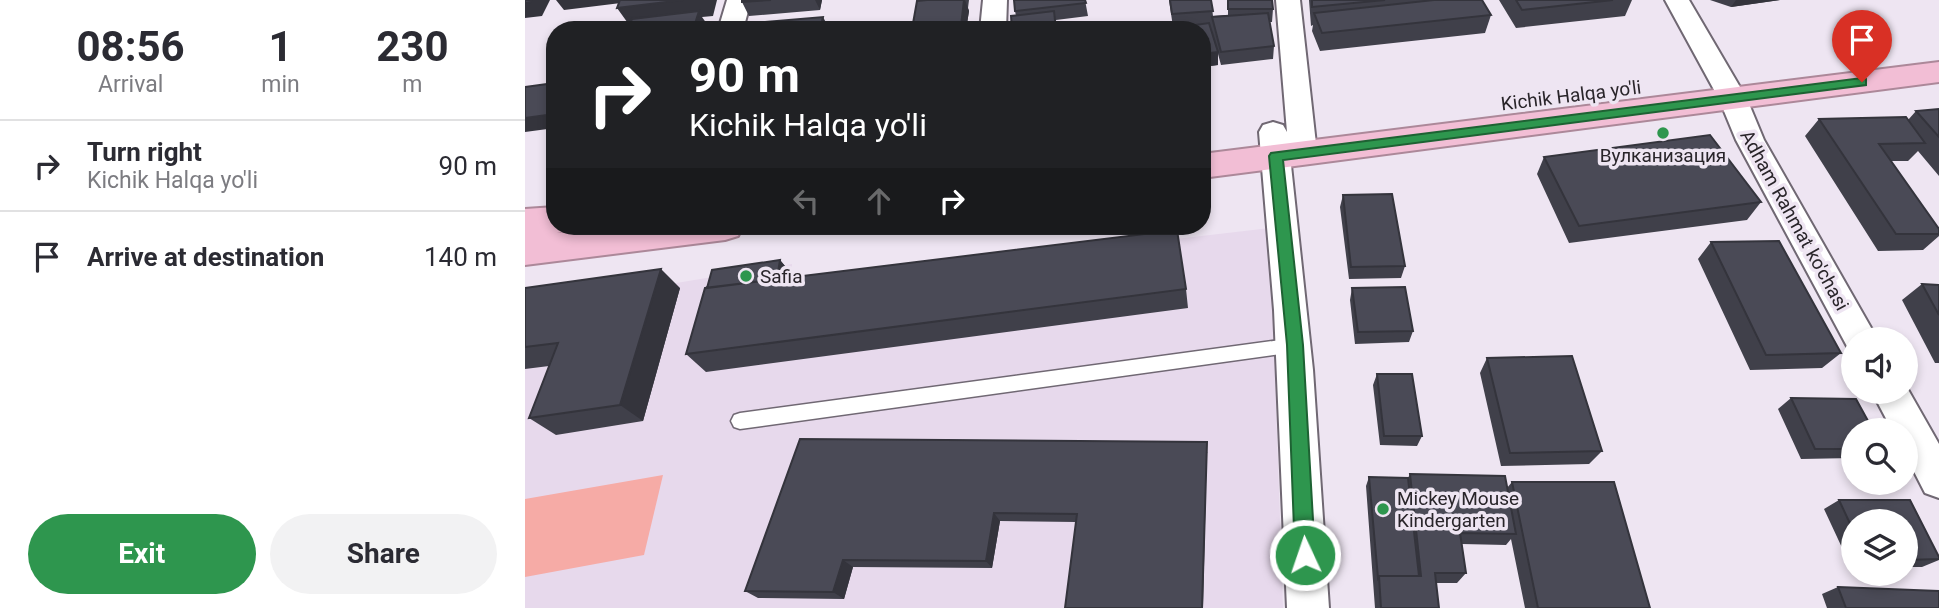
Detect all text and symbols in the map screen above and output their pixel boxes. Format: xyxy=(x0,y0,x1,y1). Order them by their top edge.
pin xyxy=(1832,10,1892,82)
icon: arrive xyxy=(1843,21,1881,59)
text: 08:56 xyxy=(77,22,185,71)
text: 1 xyxy=(268,22,293,71)
text: 230 xyxy=(376,22,449,71)
text: 90 m xyxy=(689,47,800,104)
icon: right xyxy=(574,49,665,140)
text: Arrival xyxy=(98,71,163,98)
text: min xyxy=(261,71,300,98)
text: m xyxy=(402,71,422,98)
street label: Kichik Halqa yo'li xyxy=(1500,75,1643,116)
text: Kichik Halqa yo'li xyxy=(689,106,927,144)
marker: Вулканизация xyxy=(1655,125,1671,141)
street label: Adham Rahmat ko'chasi xyxy=(1735,126,1854,315)
text: Turn right xyxy=(87,137,202,167)
place label: Вулканизация xyxy=(1600,144,1726,167)
icon: right xyxy=(28,147,66,185)
text: 90 m xyxy=(439,151,497,181)
text: Kichik Halqa yo'li xyxy=(87,167,258,194)
icon: left xyxy=(787,182,825,220)
icon: ahead xyxy=(860,182,898,220)
icon: right xyxy=(933,182,971,220)
icon: arrive xyxy=(28,238,66,276)
text: Arrive at destination xyxy=(87,242,324,272)
text: 140 m xyxy=(424,242,497,272)
place label: Safia xyxy=(760,265,802,288)
marker: Safia xyxy=(738,268,754,284)
map controls xyxy=(1841,327,1918,586)
button: sound xyxy=(1841,327,1918,404)
button: search xyxy=(1841,418,1918,495)
place label: Mickey Mouse Kindergarten xyxy=(1397,487,1519,532)
marker: Mickey Mouse Kindergarten xyxy=(1375,501,1391,517)
button: layers xyxy=(1841,509,1918,586)
button: Exit xyxy=(28,514,256,594)
button: Share xyxy=(270,514,497,594)
position arrow xyxy=(1268,518,1342,592)

